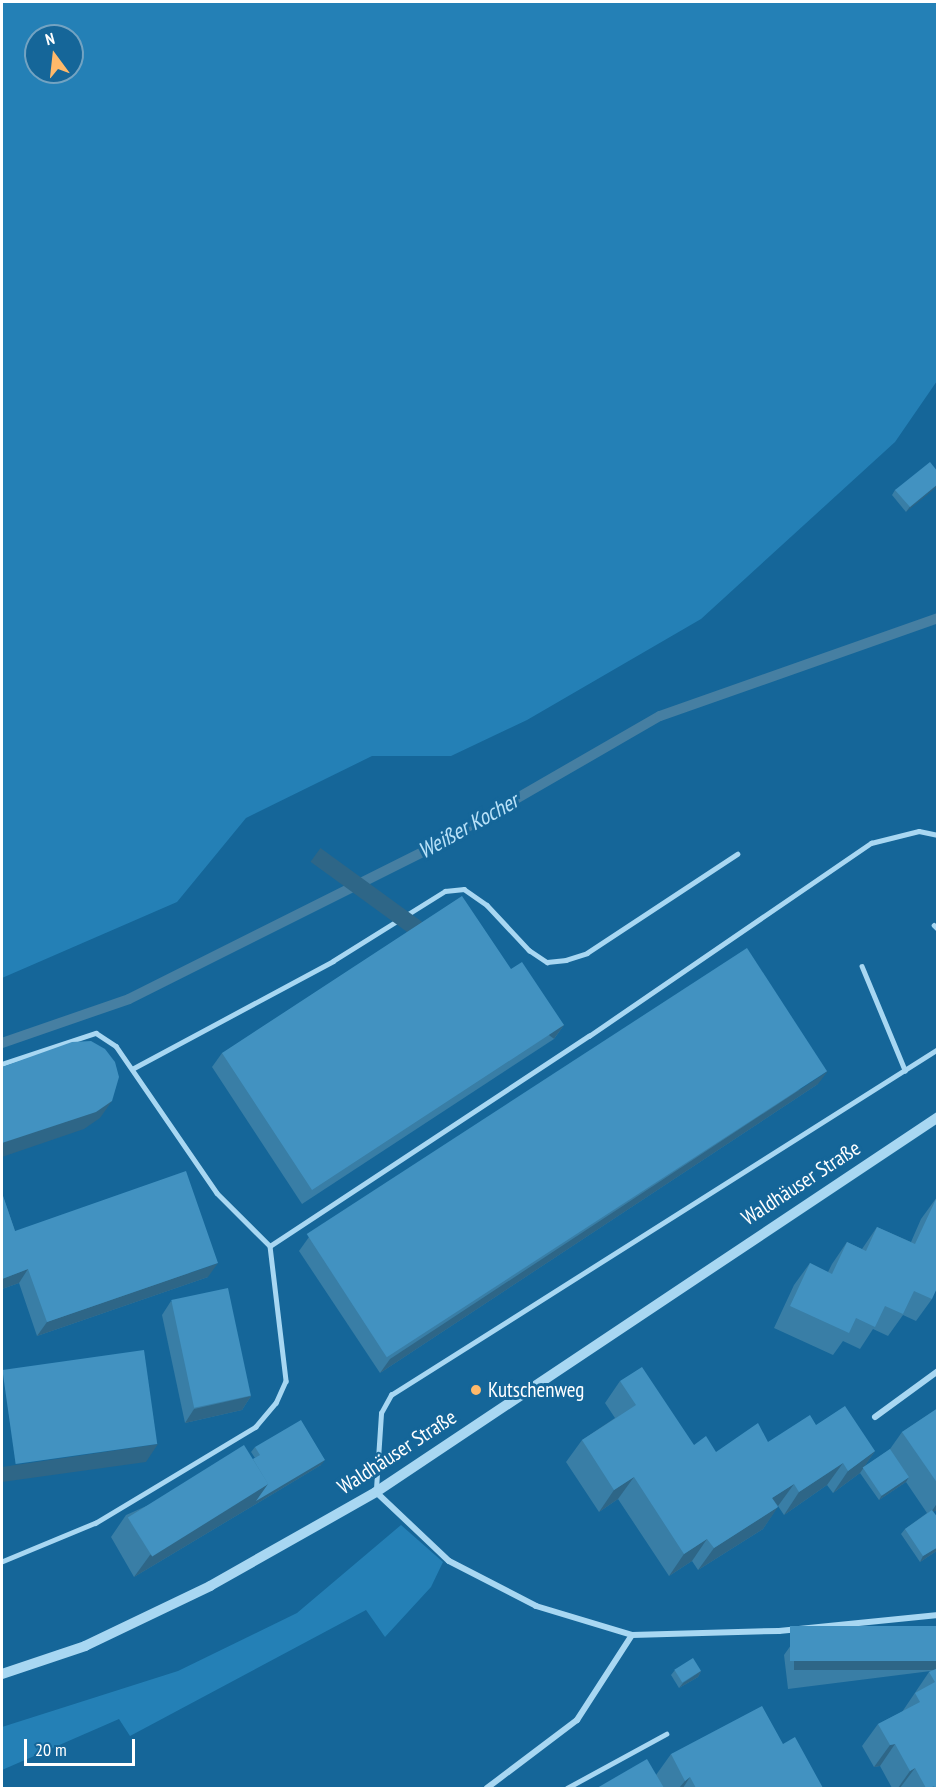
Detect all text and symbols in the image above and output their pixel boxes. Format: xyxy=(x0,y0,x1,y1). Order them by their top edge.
north arrow xyxy=(24,24,84,84)
text: N xyxy=(43,28,57,49)
water label: Weißer Kocher xyxy=(413,788,523,864)
street label: Waldhäuser Straße xyxy=(737,1135,865,1231)
place label: Kutschenweg xyxy=(488,1377,584,1403)
marker: Kutschenweg xyxy=(469,1383,483,1397)
street label: Waldhäuser Straße xyxy=(333,1404,461,1500)
scale bar xyxy=(27,1727,138,1765)
text: 20 m xyxy=(35,1738,67,1761)

